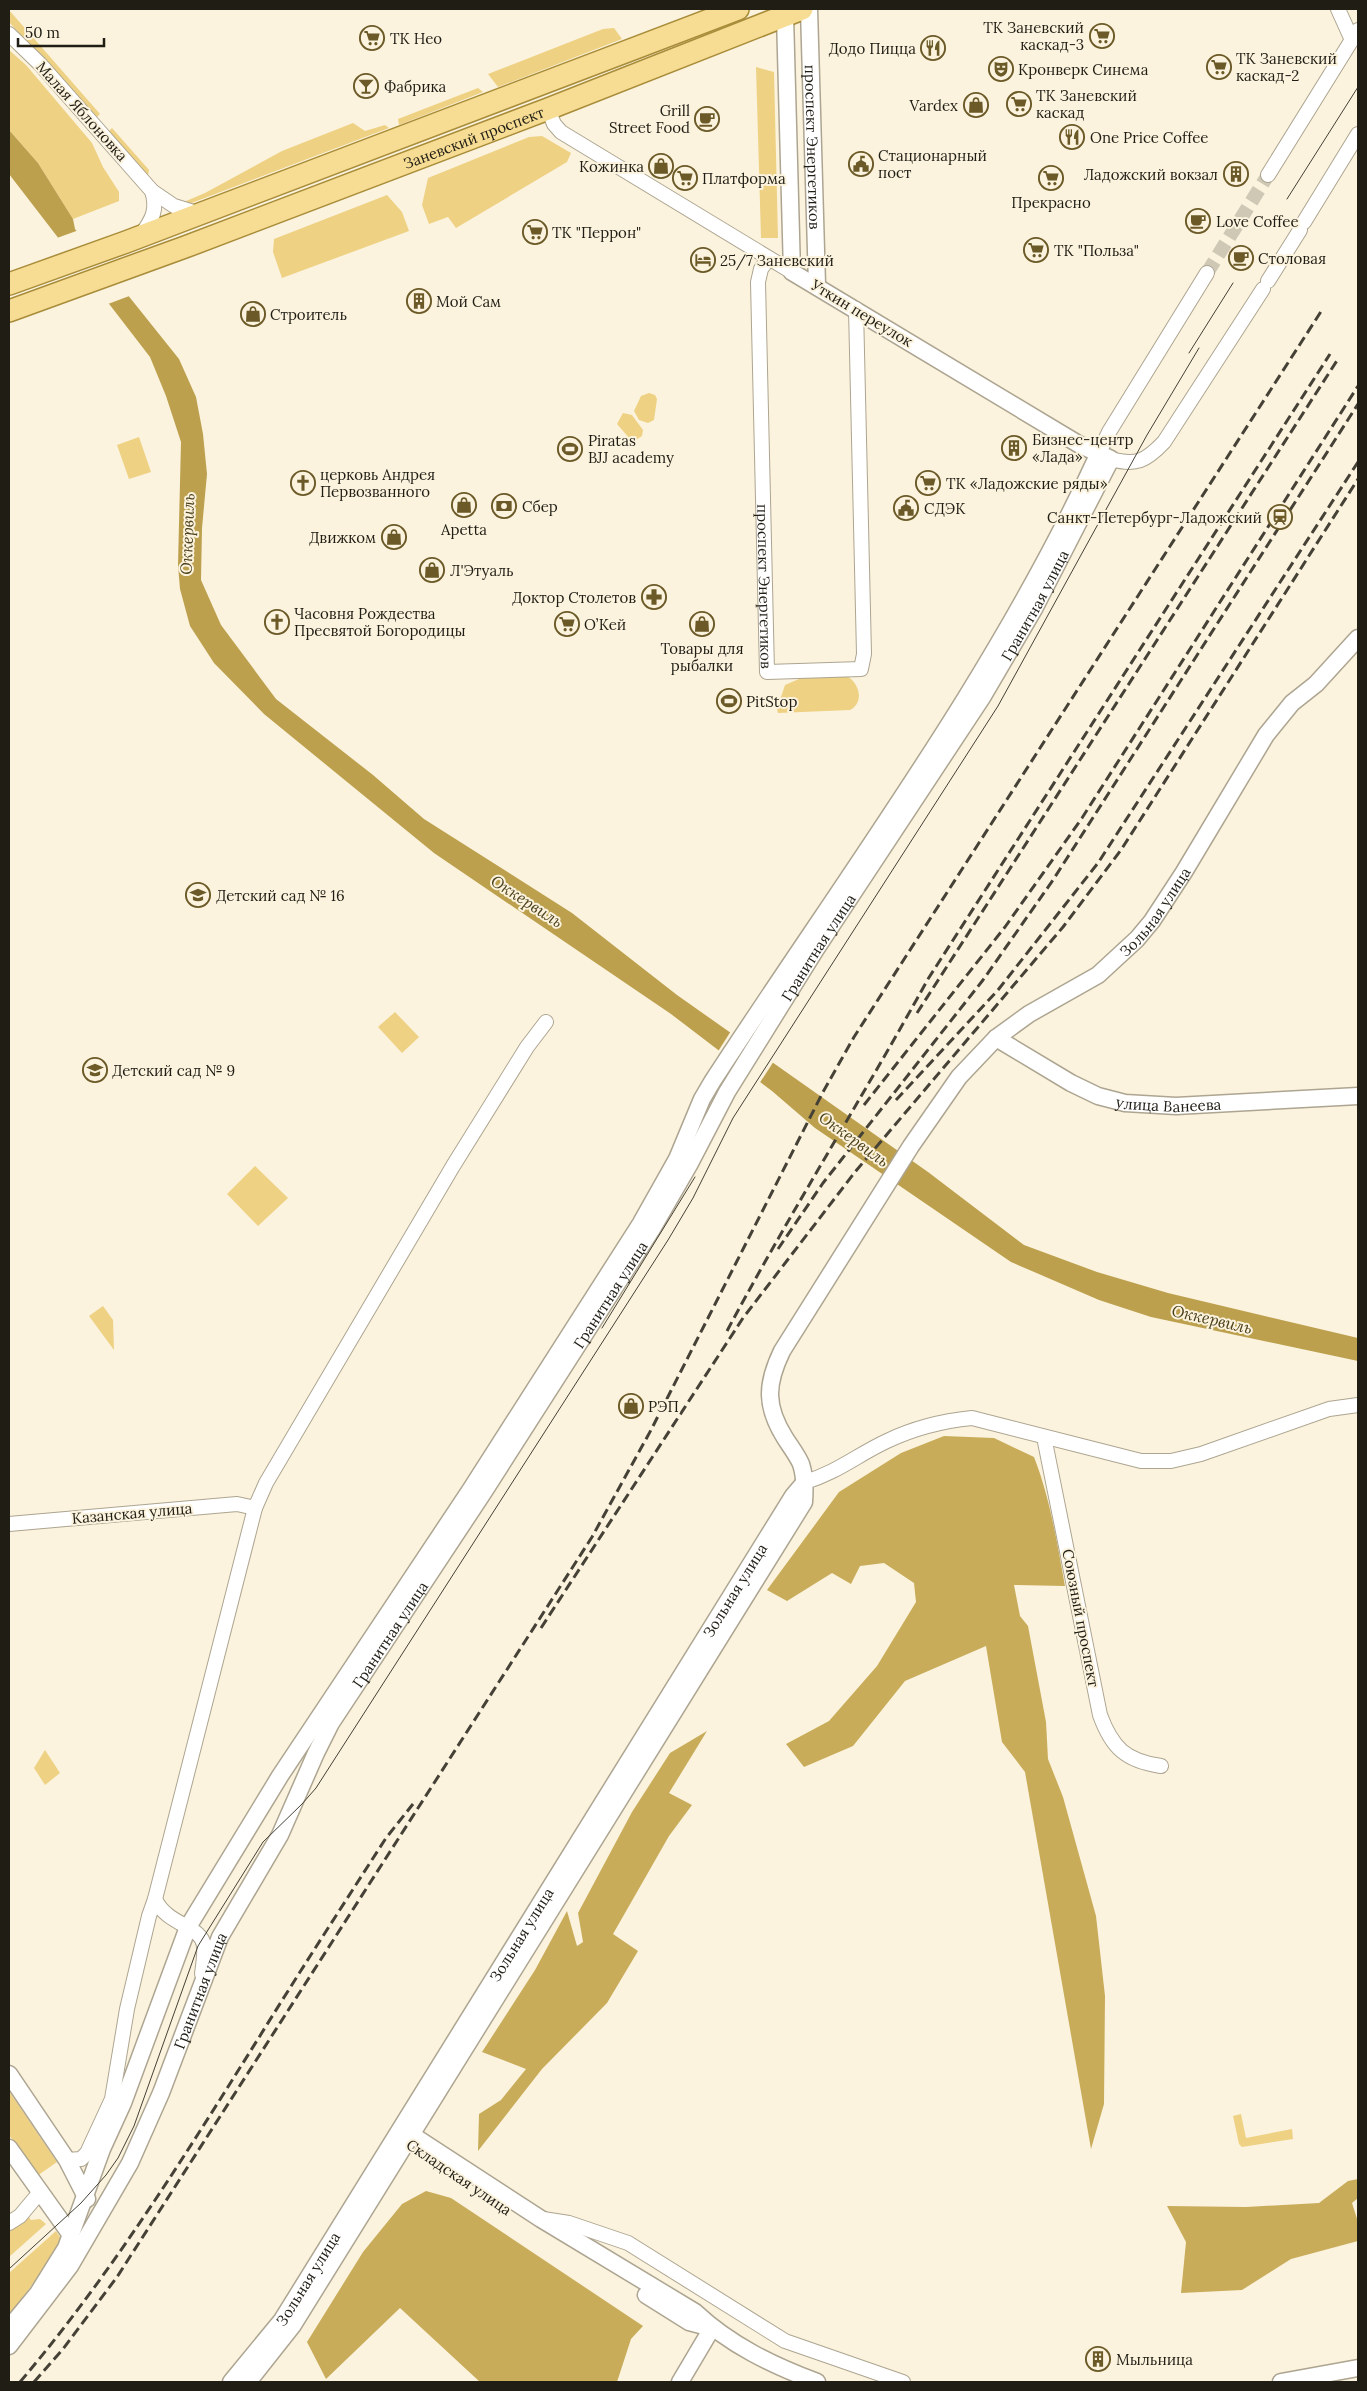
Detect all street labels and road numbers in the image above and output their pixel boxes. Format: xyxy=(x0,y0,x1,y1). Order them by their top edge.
street label: Малая Яблоновка xyxy=(32,57,132,165)
street label: проспект Энергетиков xyxy=(801,64,825,230)
street label: Заневский проспект xyxy=(401,102,547,173)
street label: Уткин переулок xyxy=(807,275,916,351)
street label: проспект Энергетиков xyxy=(754,504,776,669)
street label: Гранитная улица xyxy=(996,546,1072,664)
street label: Зольная улица xyxy=(1115,864,1194,960)
street label: Гранитная улица xyxy=(777,890,860,1004)
street label: улица Ванеева xyxy=(1114,1092,1222,1116)
street label: Гранитная улица xyxy=(569,1237,652,1352)
street label: Казанская улица xyxy=(71,1498,193,1528)
street label: Зольная улица xyxy=(698,1540,771,1641)
street label: Союзный проспект xyxy=(1058,1548,1104,1689)
street label: Гранитная улица xyxy=(348,1577,432,1691)
street label: Зольная улица xyxy=(485,1884,557,1985)
street label: Гранитная улица xyxy=(169,1928,231,2052)
street label: Складская улица xyxy=(403,2135,516,2219)
street label: Зольная улица xyxy=(272,2228,344,2330)

